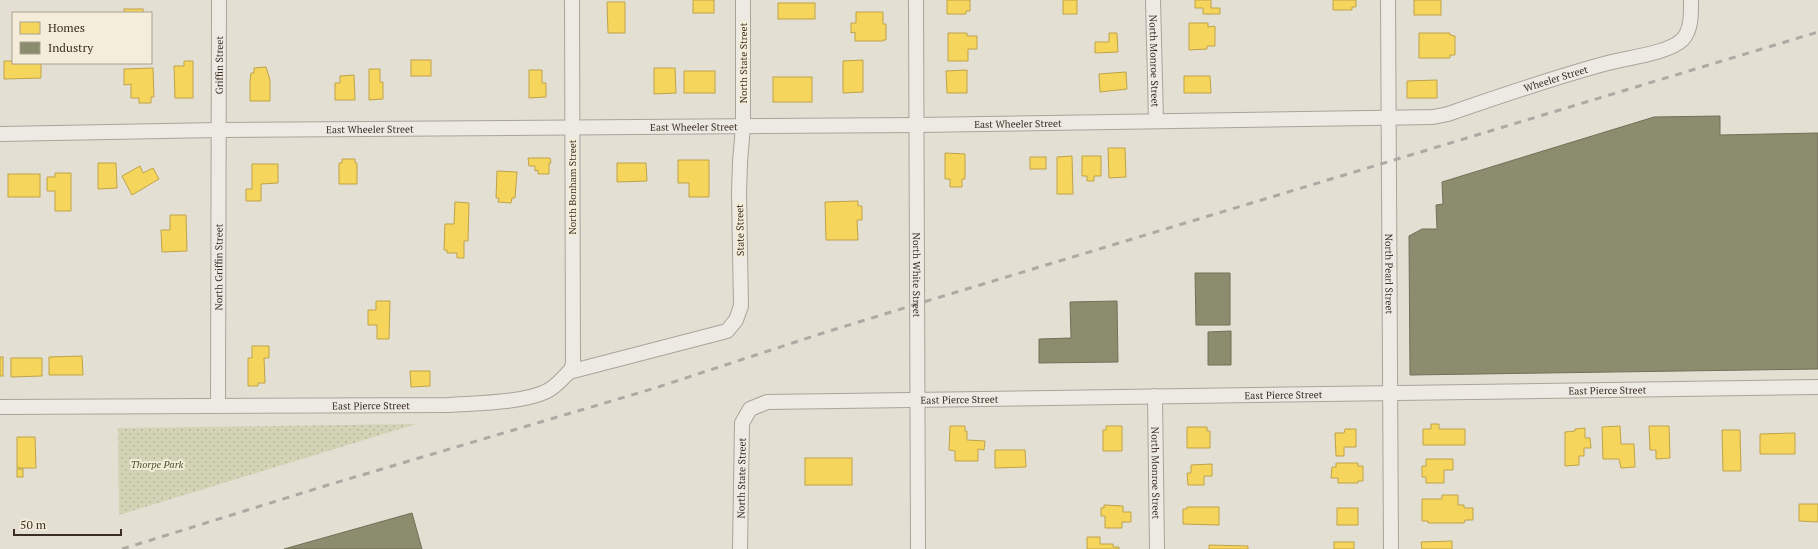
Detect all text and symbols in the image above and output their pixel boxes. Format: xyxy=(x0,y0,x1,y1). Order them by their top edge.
legend xyxy=(12,12,152,64)
street label: North Monroe Street xyxy=(1147,15,1162,108)
text: Homes xyxy=(48,20,85,35)
street label: North State Street xyxy=(737,22,750,103)
street label: Griffin Street xyxy=(212,36,225,94)
text: Industry xyxy=(48,40,94,55)
street label: Wheeler Street xyxy=(1522,62,1590,94)
street label: East Wheeler Street xyxy=(974,116,1062,131)
street label: East Wheeler Street xyxy=(650,120,738,133)
street label: East Wheeler Street xyxy=(326,122,414,136)
street label: North Bonham Street xyxy=(566,139,579,234)
street label: State Street xyxy=(733,204,747,256)
street label: North Griffin Street xyxy=(212,223,225,311)
street label: North White Street xyxy=(910,233,924,318)
street label: North Pearl Street xyxy=(1383,234,1396,315)
street label: East Pierce Street xyxy=(1568,383,1647,397)
street label: East Pierce Street xyxy=(1244,388,1323,402)
street label: East Pierce Street xyxy=(920,392,999,406)
street label: East Pierce Street xyxy=(332,399,410,412)
street label: North Monroe Street xyxy=(1149,427,1163,520)
street label: North State Street xyxy=(734,437,748,519)
park label: Thorpe Park xyxy=(131,458,183,471)
scale bar xyxy=(14,511,121,537)
text: 50 m xyxy=(20,517,47,532)

